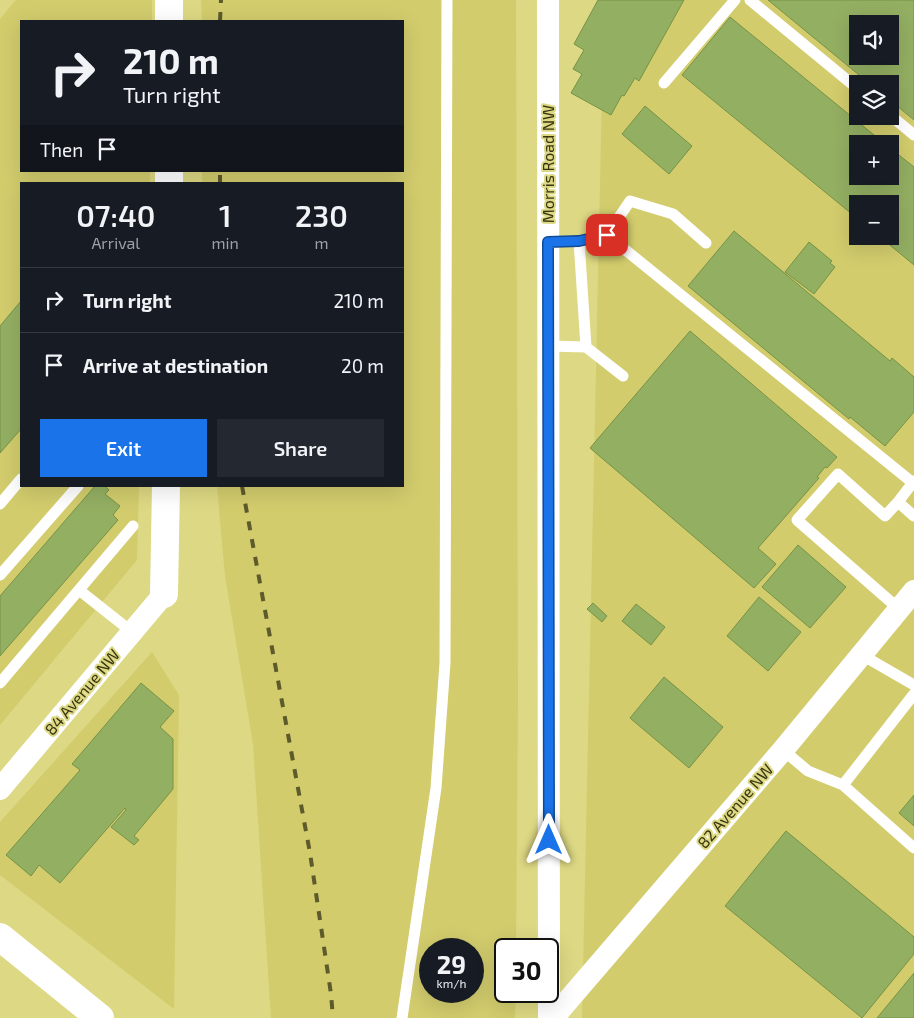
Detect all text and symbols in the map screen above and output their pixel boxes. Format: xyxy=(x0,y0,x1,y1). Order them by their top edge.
map controls xyxy=(849,15,899,245)
button: sound xyxy=(849,15,899,65)
text: 210 m xyxy=(123,39,219,81)
icon: right xyxy=(40,40,105,105)
button: layers xyxy=(849,75,899,125)
text: Turn right xyxy=(123,81,221,107)
street label: Morris Road NW xyxy=(538,105,557,223)
icon: arrive xyxy=(93,135,121,163)
button: + xyxy=(849,135,899,185)
text: Then xyxy=(40,138,83,161)
button: − xyxy=(849,195,899,245)
text: 07:40 xyxy=(76,197,155,233)
text: 1 xyxy=(219,197,231,233)
text: 230 xyxy=(295,197,348,233)
pin xyxy=(586,214,628,256)
icon: arrive xyxy=(593,221,621,249)
text: Arrival xyxy=(91,233,140,252)
text: min xyxy=(212,233,239,252)
text: m xyxy=(314,233,328,252)
icon: right xyxy=(40,286,68,314)
text: Turn right xyxy=(83,289,171,312)
text: 210 m xyxy=(333,289,384,312)
icon: arrive xyxy=(40,351,68,379)
text: Arrive at destination xyxy=(83,354,268,377)
text: 20 m xyxy=(341,354,384,377)
button: Exit xyxy=(40,419,207,477)
button: Share xyxy=(217,419,384,477)
street label: 84 Avenue NW xyxy=(40,645,123,739)
street label: 82 Avenue NW xyxy=(693,760,776,852)
position arrow xyxy=(522,813,574,865)
speed limit sign: 30 xyxy=(494,938,559,1003)
text: 29 xyxy=(437,949,466,979)
text: km/h xyxy=(437,976,466,990)

